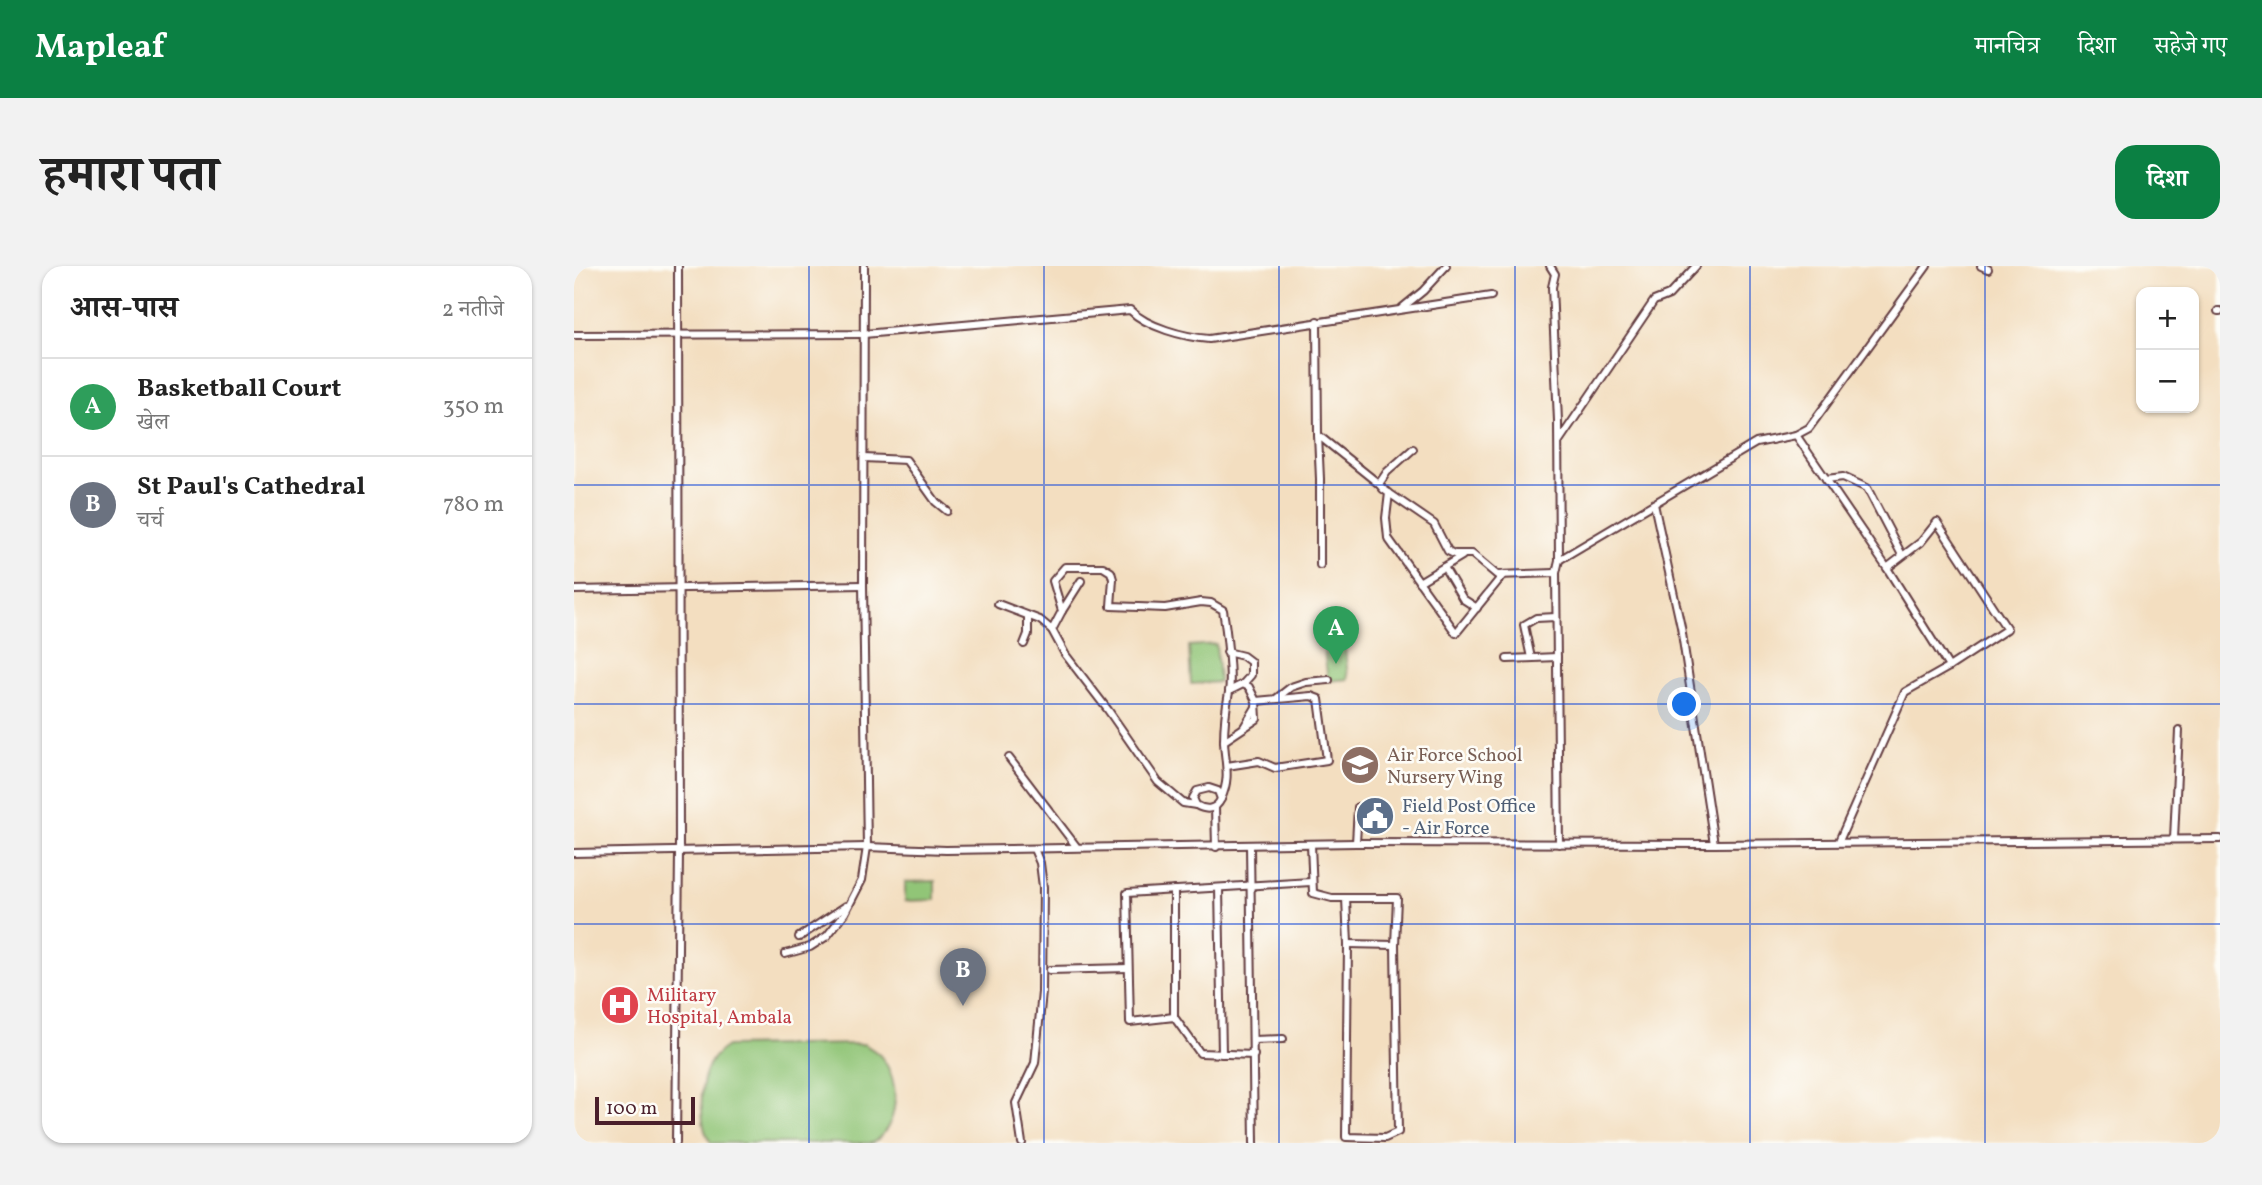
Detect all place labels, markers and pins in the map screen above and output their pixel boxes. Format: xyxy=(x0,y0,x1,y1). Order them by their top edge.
pin: A xyxy=(1313,606,1359,664)
place label: Air Force School Nursery Wing xyxy=(1387,743,1523,791)
school or university icon: Air Force School Nursery Wing xyxy=(1339,744,1381,786)
place label: Field Post Office - Air Force xyxy=(1402,794,1536,842)
public building icon: Field Post Office - Air Force xyxy=(1354,795,1396,837)
pin: B xyxy=(940,948,986,1006)
place label: Military Hospital, Ambala xyxy=(647,983,792,1031)
hospital icon: Military Hospital, Ambala xyxy=(599,984,641,1026)

